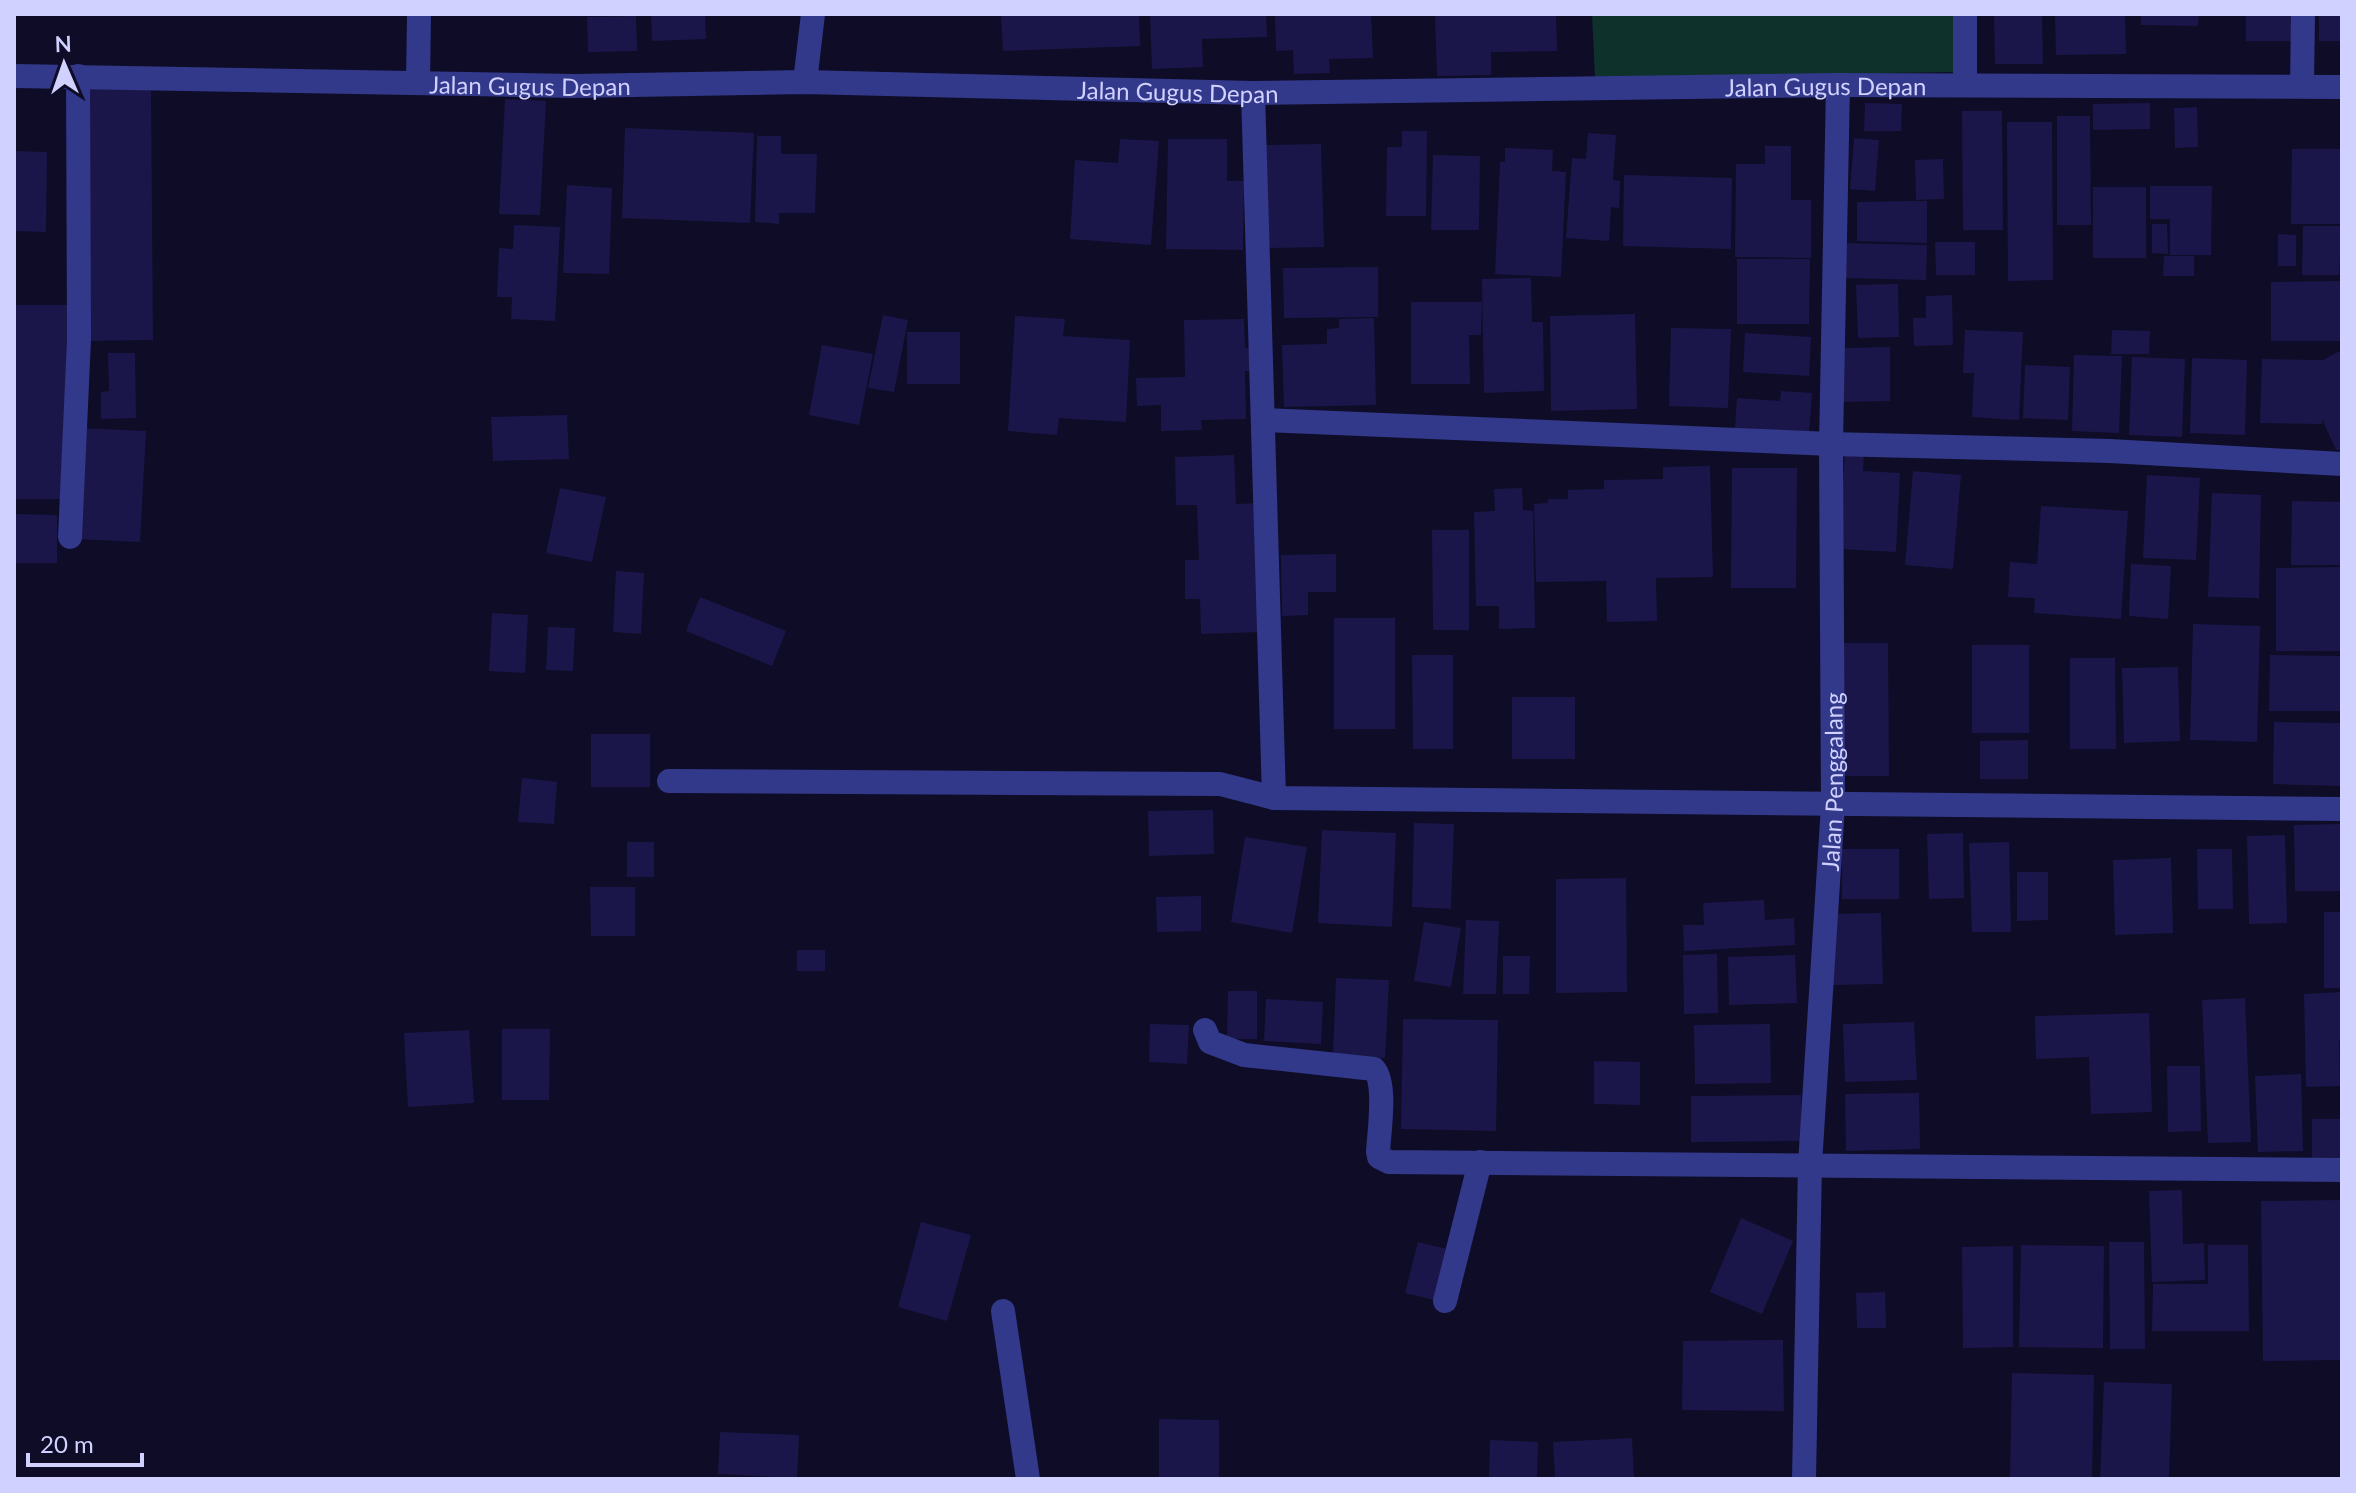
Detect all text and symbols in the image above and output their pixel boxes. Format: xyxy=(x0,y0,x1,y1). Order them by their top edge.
north arrow xyxy=(24,24,104,104)
text: N xyxy=(54,30,72,57)
street label: Jalan Gugus Depan xyxy=(429,69,631,101)
street label: Jalan Gugus Depan xyxy=(1725,70,1927,101)
street label: Jalan Gugus Depan xyxy=(1077,74,1279,107)
street label: Jalan Penggalang xyxy=(1814,692,1848,872)
scale bar xyxy=(28,1417,142,1467)
text: 20 m xyxy=(40,1429,94,1458)

